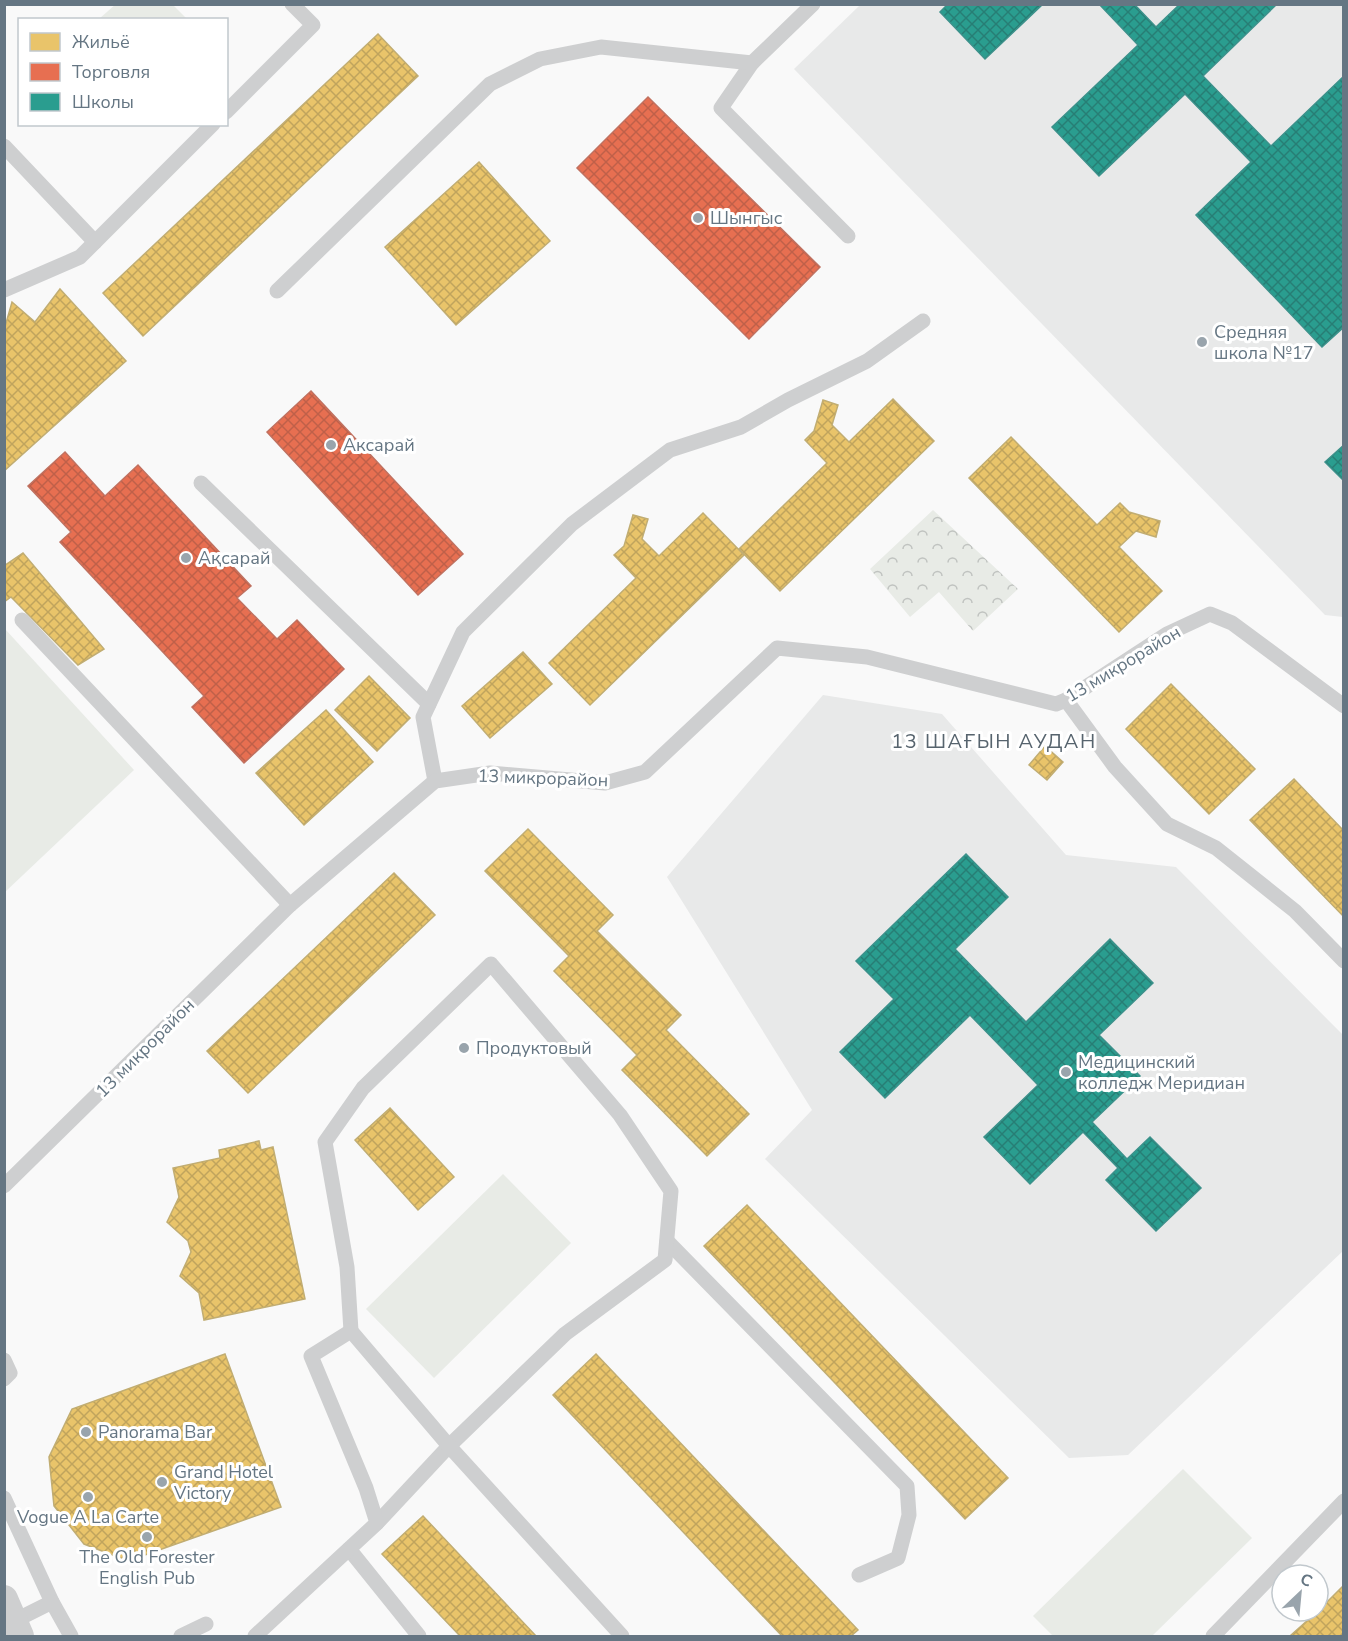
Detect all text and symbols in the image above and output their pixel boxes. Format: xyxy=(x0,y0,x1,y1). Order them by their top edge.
legend xyxy=(18,18,228,126)
text: Жильё xyxy=(72,30,130,54)
text: Торговля xyxy=(72,60,150,84)
text: Школы xyxy=(72,90,134,114)
place label: Шынгыс xyxy=(710,206,783,230)
marker: Шынгыс xyxy=(691,211,705,225)
place label: Средняя школа №17 xyxy=(1214,320,1314,365)
marker: Средняя школа №17 xyxy=(1195,335,1209,349)
place label: Аксарай xyxy=(343,433,415,457)
marker: Аксарай xyxy=(324,438,338,452)
place label: Ақсарай xyxy=(198,546,270,570)
marker: Ақсарай xyxy=(179,551,193,565)
street label: 13 микрорайон xyxy=(1061,620,1185,708)
district label: 13 ШАҒЫН АУДАН xyxy=(891,728,1097,755)
street label: 13 микрорайон xyxy=(477,764,609,792)
street label: 13 микрорайон xyxy=(90,993,200,1103)
place label: Продуктовый xyxy=(476,1036,592,1060)
marker: Продуктовый xyxy=(457,1041,471,1055)
place label: Медицинский колледж Меридиан xyxy=(1078,1050,1245,1095)
marker: Медицинский колледж Меридиан xyxy=(1059,1065,1073,1079)
place label: Panorama Bar xyxy=(98,1420,213,1444)
marker: Panorama Bar xyxy=(79,1425,93,1439)
place label: Grand Hotel Victory xyxy=(173,1460,274,1505)
marker: Grand Hotel Victory xyxy=(155,1475,169,1489)
marker: Vogue A La Carte xyxy=(81,1490,95,1504)
place label: Vogue A La Carte xyxy=(16,1505,159,1529)
marker: The Old Forester English Pub xyxy=(140,1530,154,1544)
place label: The Old Forester English Pub xyxy=(79,1545,215,1590)
north arrow xyxy=(1270,1563,1330,1623)
text: С xyxy=(1296,1568,1316,1593)

